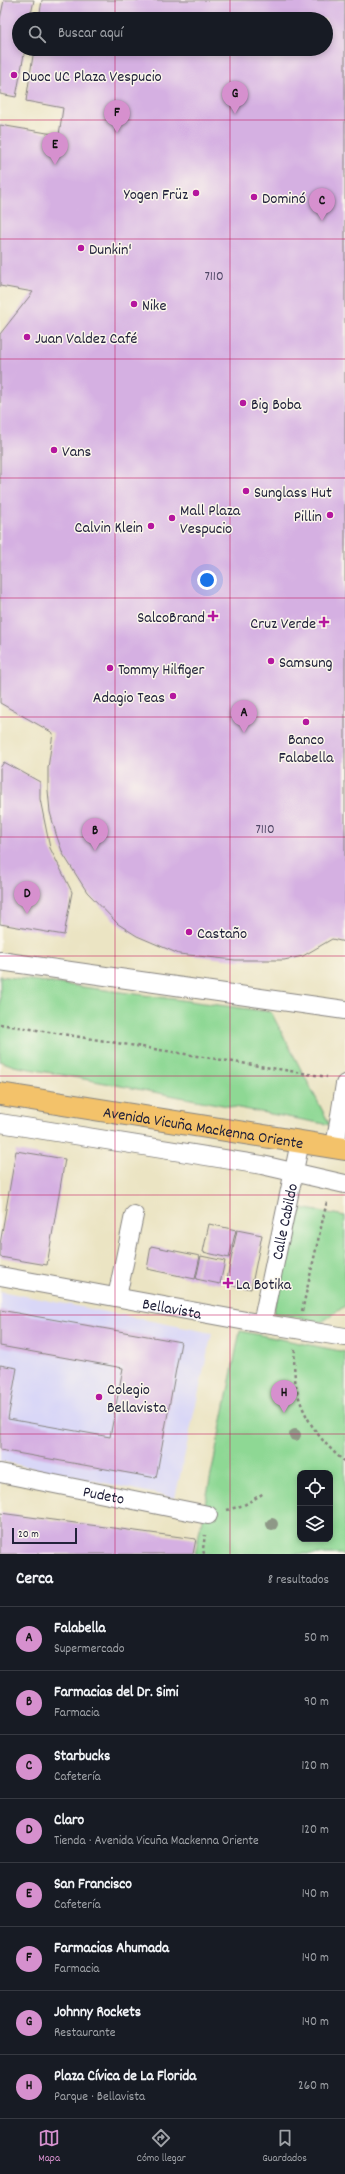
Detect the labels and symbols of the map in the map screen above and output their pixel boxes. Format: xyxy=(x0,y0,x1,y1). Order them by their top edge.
place label: Duoc UC Plaza Vespucio xyxy=(22,66,162,89)
marker: Duoc UC Plaza Vespucio xyxy=(9,70,19,80)
pin: G xyxy=(222,81,248,114)
pin: F xyxy=(104,100,130,133)
pin: E xyxy=(42,132,68,165)
place label: Yogen Früz xyxy=(124,184,188,207)
marker: Yogen Früz xyxy=(191,188,201,198)
place label: Dominó xyxy=(262,188,306,211)
pin: C xyxy=(309,188,335,221)
marker: Dominó xyxy=(249,192,259,202)
place label: Dunkin' xyxy=(89,239,132,262)
marker: Dunkin' xyxy=(76,243,86,253)
house number: 7110 xyxy=(204,267,224,287)
place label: Nike xyxy=(142,295,166,318)
marker: Nike xyxy=(129,299,139,309)
place label: Juan Valdez Café xyxy=(35,328,138,351)
marker: Juan Valdez Café xyxy=(22,332,32,342)
place label: Big Boba xyxy=(251,394,302,417)
marker: Big Boba xyxy=(238,398,248,408)
place label: Vans xyxy=(62,441,92,464)
marker: Vans xyxy=(49,445,59,455)
place label: Sunglass Hut xyxy=(254,482,332,505)
marker: Sunglass Hut xyxy=(241,486,251,496)
place label: Mall Plaza Vespucio xyxy=(180,500,241,541)
place label: Pillin xyxy=(294,506,322,529)
marker: Pillin xyxy=(325,510,335,520)
marker: Mall Plaza Vespucio xyxy=(167,513,177,523)
place label: Calvin Klein xyxy=(75,517,143,540)
marker: Calvin Klein xyxy=(146,521,156,531)
your location xyxy=(197,570,217,590)
place label: SalcoBrand xyxy=(137,607,205,630)
marker: SalcoBrand xyxy=(208,611,218,621)
place label: Cruz Verde xyxy=(250,613,316,636)
marker: Cruz Verde xyxy=(319,617,329,627)
place label: Samsung xyxy=(279,652,333,675)
marker: Samsung xyxy=(266,656,276,666)
place label: Tommy Hilfiger xyxy=(118,659,205,682)
marker: Tommy Hilfiger xyxy=(105,663,115,673)
place label: Adagio Teas xyxy=(93,687,165,710)
marker: Adagio Teas xyxy=(168,691,178,701)
pin: A xyxy=(231,700,257,733)
marker: Banco Falabella xyxy=(301,717,311,727)
place label: Banco Falabella xyxy=(278,729,334,770)
pin: B xyxy=(82,818,108,851)
house number: 7110 xyxy=(255,820,275,840)
pin: D xyxy=(14,881,40,914)
place label: Castaño xyxy=(197,923,247,946)
marker: Castaño xyxy=(184,927,194,937)
street label: Avenida Vicuña Mackenna Oriente xyxy=(101,1102,305,1156)
street label: Calle Cabildo xyxy=(267,1181,305,1262)
place label: La Botika xyxy=(236,1274,292,1297)
marker: La Botika xyxy=(223,1278,233,1288)
street label: Bellavista xyxy=(140,1293,204,1327)
place label: Colegio Bellavista xyxy=(107,1379,167,1420)
pin: H xyxy=(271,1380,297,1413)
marker: Colegio Bellavista xyxy=(94,1392,104,1402)
street label: Pudeto xyxy=(81,1481,126,1512)
scale bar xyxy=(12,1526,77,1545)

